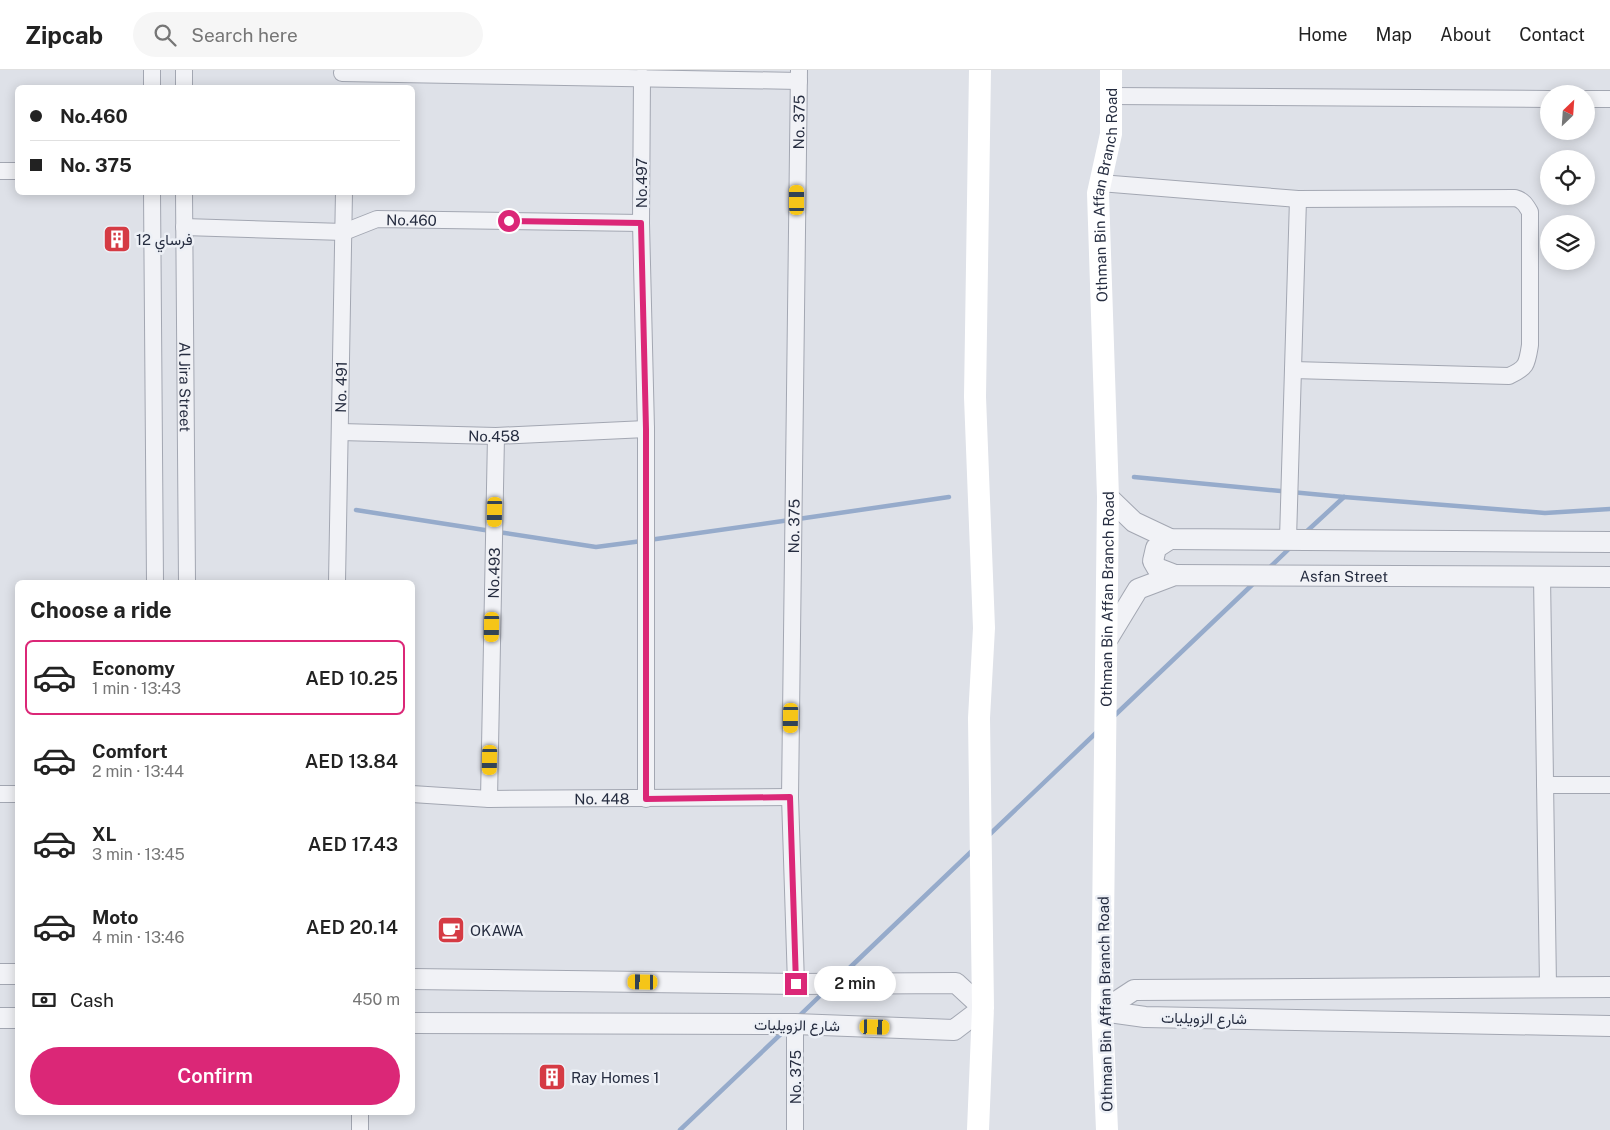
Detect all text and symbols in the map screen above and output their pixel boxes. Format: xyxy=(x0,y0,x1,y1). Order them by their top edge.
search box xyxy=(133,12,483,57)
text: Zipcab xyxy=(25,21,103,49)
icon: search xyxy=(151,21,179,49)
text: Search here xyxy=(191,24,298,46)
text: Home xyxy=(1298,24,1348,45)
text: Map xyxy=(1376,24,1412,45)
text: About xyxy=(1440,24,1491,45)
text: Contact xyxy=(1519,24,1585,45)
north arrow xyxy=(1540,85,1595,140)
map controls xyxy=(1540,85,1595,270)
street label: Othman Bin Affan Branch Road xyxy=(1089,88,1120,302)
street label: No. 375 xyxy=(790,95,807,149)
text: No.460 xyxy=(60,105,128,127)
button: locate xyxy=(1540,150,1595,205)
text: No. 375 xyxy=(60,154,132,176)
street label: No.497 xyxy=(633,158,650,208)
car xyxy=(789,185,804,215)
route start xyxy=(498,210,520,232)
street label: No.460 xyxy=(386,211,437,228)
button: layers xyxy=(1540,215,1595,270)
building icon: فرساي 12 xyxy=(102,224,132,254)
place label: فرساي 12 xyxy=(136,231,193,253)
street label: Al Jira Street xyxy=(177,342,194,432)
street label: No. 491 xyxy=(332,361,349,413)
street label: No.458 xyxy=(468,426,520,445)
street label: Othman Bin Affan Branch Road xyxy=(1097,491,1117,707)
car xyxy=(487,497,502,527)
street label: No. 375 xyxy=(785,499,802,553)
street label: No.493 xyxy=(484,547,502,599)
street label: Asfan Street xyxy=(1299,567,1388,584)
text: Choose a ride xyxy=(30,597,172,623)
car xyxy=(484,612,499,642)
icon: car xyxy=(32,655,77,700)
text: Economy xyxy=(92,657,175,679)
text: AED 10.25 xyxy=(305,667,398,689)
text: 1 min · 13:43 xyxy=(92,679,181,698)
car xyxy=(783,703,798,733)
icon: car xyxy=(32,738,77,783)
text: Comfort xyxy=(92,740,168,762)
car xyxy=(482,745,497,775)
text: AED 13.84 xyxy=(305,750,398,772)
text: 2 min · 13:44 xyxy=(92,762,184,781)
street label: No. 448 xyxy=(574,790,630,807)
icon: car xyxy=(32,821,77,866)
text: XL xyxy=(92,823,117,845)
text: AED 17.43 xyxy=(308,833,398,855)
text: 3 min · 13:45 xyxy=(92,845,185,864)
street label: Othman Bin Affan Branch Road xyxy=(1095,896,1115,1112)
icon: car xyxy=(32,904,77,949)
text: Moto xyxy=(92,906,138,928)
cafe icon: OKAWA xyxy=(436,915,466,945)
text: AED 20.14 xyxy=(306,916,398,938)
place label: OKAWA xyxy=(470,922,524,939)
text: 4 min · 13:46 xyxy=(92,928,185,947)
callout: 2 min xyxy=(814,966,896,1002)
route end xyxy=(785,973,807,995)
car xyxy=(627,974,658,990)
text: 2 min xyxy=(834,974,876,993)
icon: cash xyxy=(30,986,58,1014)
text: Cash xyxy=(70,989,114,1011)
text: 450 m xyxy=(352,990,400,1009)
street label: شارع الزويليات xyxy=(1161,1009,1247,1030)
street label: شارع الزويليات xyxy=(754,1016,840,1037)
car xyxy=(859,1019,890,1035)
button: Confirm xyxy=(30,1047,400,1105)
street label: No. 375 xyxy=(787,1050,804,1104)
building icon: Ray Homes 1 xyxy=(537,1062,567,1092)
place label: Ray Homes 1 xyxy=(571,1069,659,1086)

